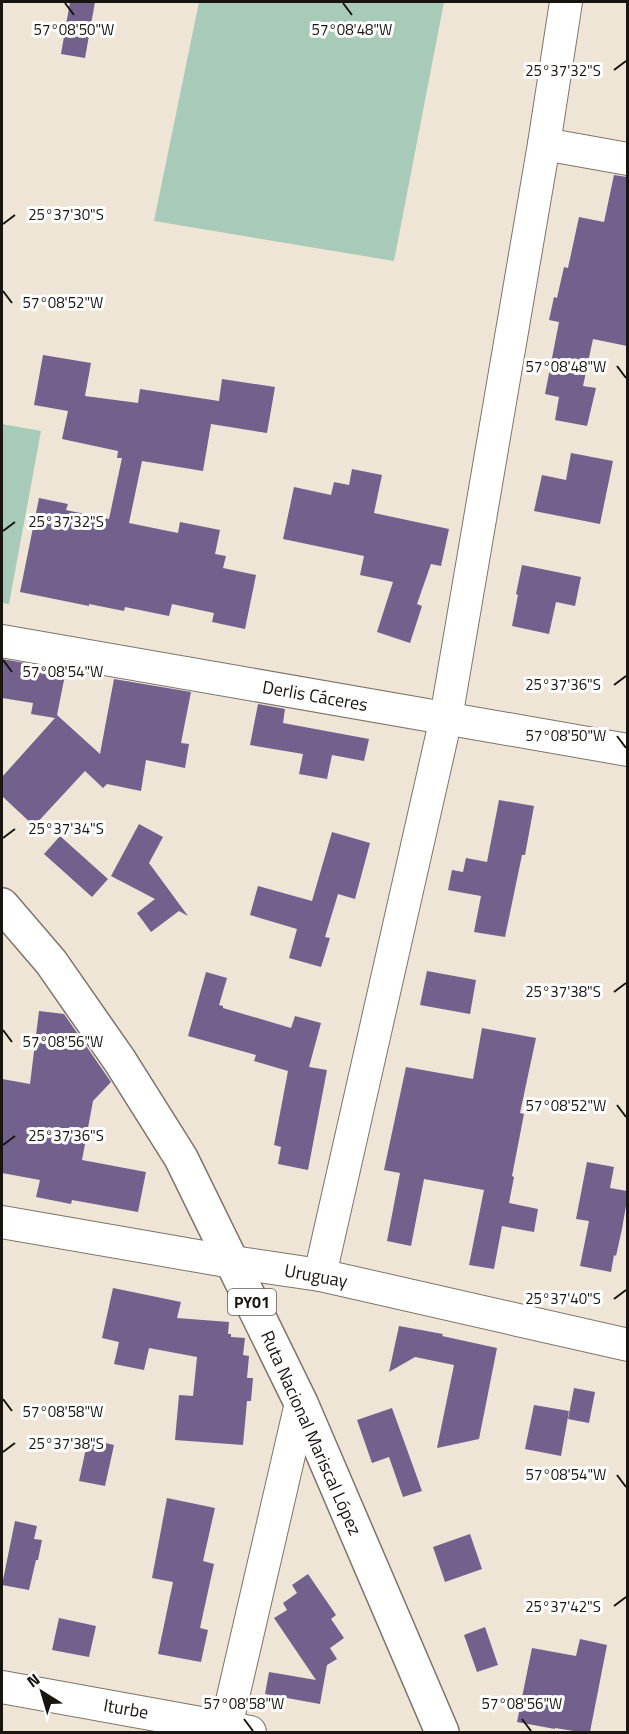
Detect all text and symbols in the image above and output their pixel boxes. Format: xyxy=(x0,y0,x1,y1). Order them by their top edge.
text: 57°08'50"W xyxy=(34,18,114,41)
text: 57°08'48"W xyxy=(312,18,392,41)
text: 25°37'32"S xyxy=(525,59,601,82)
text: 25°37'30"S xyxy=(28,203,104,226)
text: 57°08'52"W xyxy=(23,291,103,314)
text: 57°08'48"W xyxy=(526,355,606,378)
text: 25°37'32"S xyxy=(28,510,104,533)
text: 57°08'54"W xyxy=(23,660,103,683)
street label: Derlis Cáceres xyxy=(260,673,370,718)
text: 25°37'36"S xyxy=(525,673,601,696)
text: 57°08'50"W xyxy=(526,724,606,747)
text: 25°37'34"S xyxy=(28,817,104,840)
text: 25°37'38"S xyxy=(525,980,601,1003)
text: 57°08'56"W xyxy=(23,1030,103,1053)
text: 57°08'52"W xyxy=(526,1094,606,1117)
text: 25°37'36"S xyxy=(28,1124,104,1147)
street label: Uruguay xyxy=(282,1257,350,1294)
text: 25°37'40"S xyxy=(525,1287,601,1310)
road number: PY01 xyxy=(228,1289,276,1315)
street label: Ruta Nacional Mariscal López xyxy=(254,1326,369,1540)
text: 57°08'58"W xyxy=(23,1400,103,1423)
text: 25°37'38"S xyxy=(28,1432,104,1455)
text: 57°08'54"W xyxy=(526,1463,606,1486)
text: 25°37'42"S xyxy=(525,1595,601,1618)
north arrow xyxy=(12,1662,72,1722)
text: N xyxy=(21,1667,45,1693)
street label: Iturbe xyxy=(102,1691,151,1726)
text: 57°08'58"W xyxy=(204,1692,284,1715)
text: 57°08'56"W xyxy=(482,1692,562,1715)

